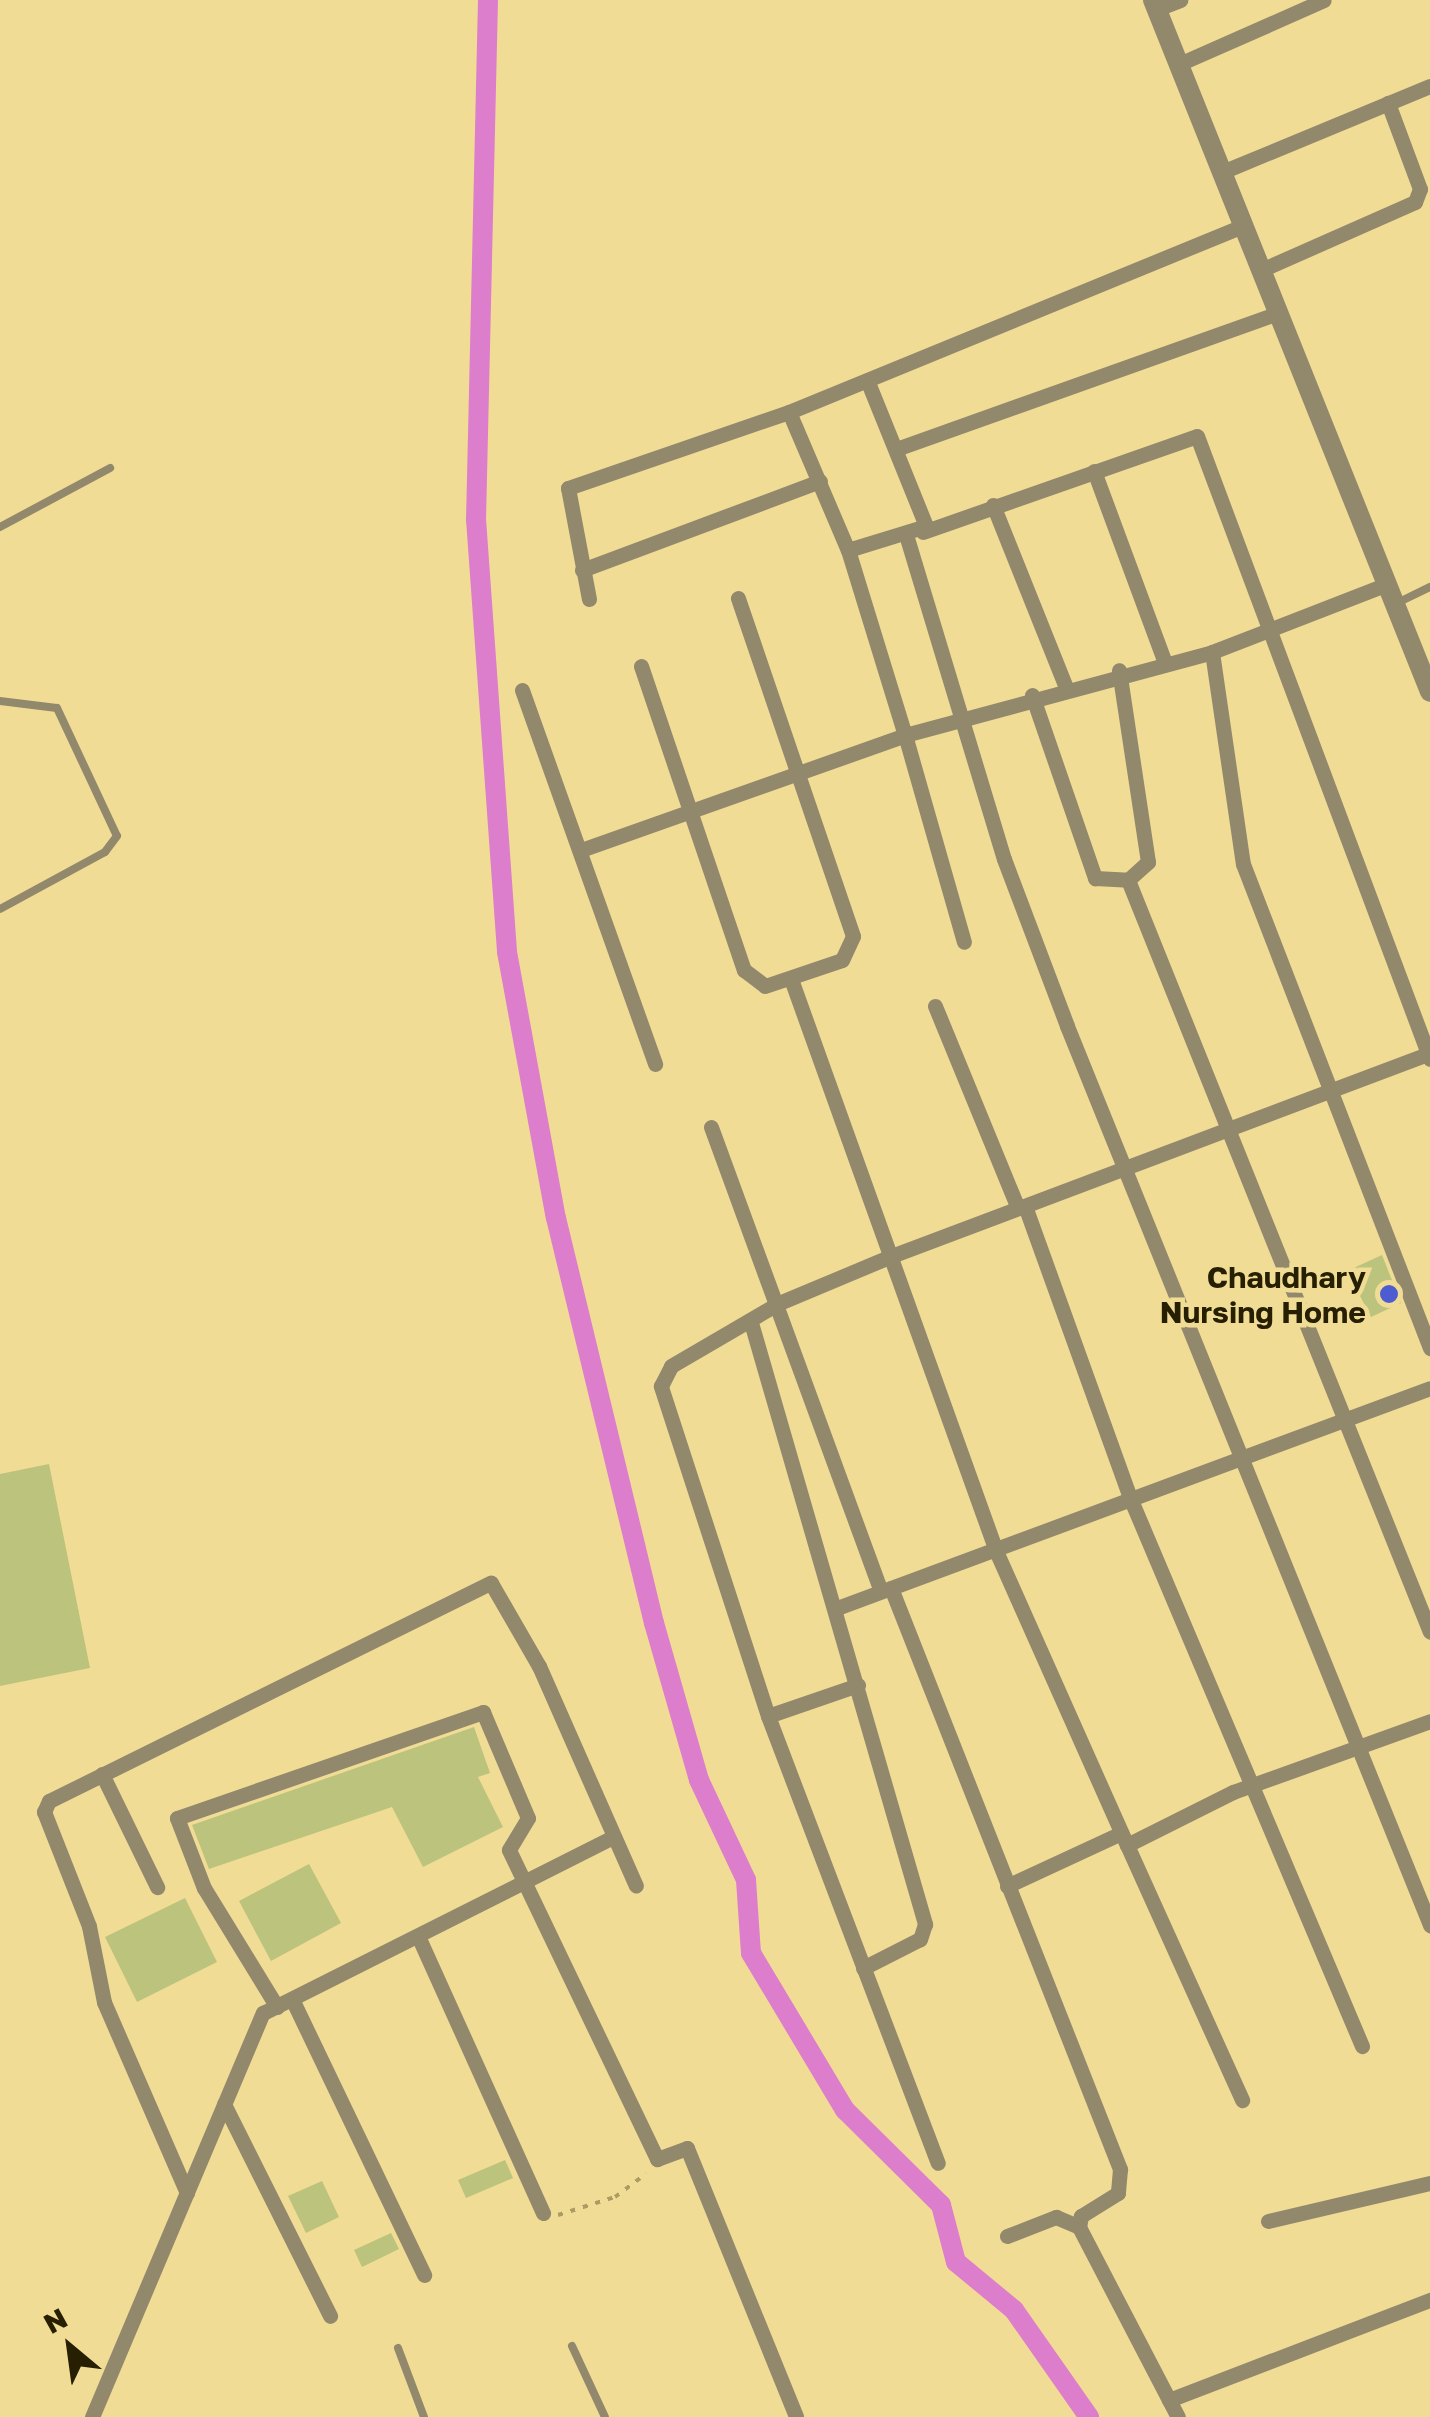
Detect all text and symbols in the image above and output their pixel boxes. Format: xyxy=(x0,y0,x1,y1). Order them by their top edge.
place label: Chaudhary Nursing Home xyxy=(1160,1259,1366,1330)
marker: Chaudhary Nursing Home xyxy=(1376,1281,1402,1307)
north arrow xyxy=(20,2297,120,2397)
text: N xyxy=(38,2301,73,2340)

